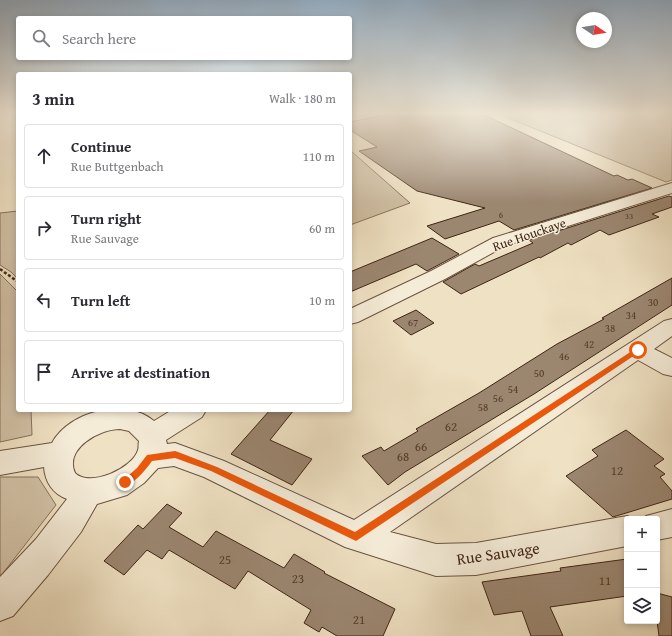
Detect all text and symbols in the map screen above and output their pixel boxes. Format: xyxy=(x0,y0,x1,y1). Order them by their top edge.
north arrow xyxy=(576,12,612,48)
search box xyxy=(16,16,352,60)
icon: search xyxy=(30,27,52,49)
text: Search here xyxy=(62,28,136,49)
text: 3 min xyxy=(32,86,74,111)
text: Walk · 180 m xyxy=(269,89,336,108)
text: Continue xyxy=(71,136,132,157)
icon: ahead xyxy=(33,145,55,167)
text: 110 m xyxy=(303,147,335,166)
text: Rue Buttgenbach xyxy=(71,157,164,176)
text: Turn right xyxy=(71,208,142,229)
house number: 6 xyxy=(499,208,503,221)
house number: 33 xyxy=(625,209,633,222)
street label: Rue Houckaye xyxy=(490,213,568,256)
icon: right xyxy=(33,217,55,239)
text: 60 m xyxy=(309,219,335,238)
text: Rue Sauvage xyxy=(71,229,139,248)
icon: left xyxy=(33,289,55,311)
text: Turn left xyxy=(71,290,130,311)
text: 10 m xyxy=(309,291,335,310)
house number: 30 xyxy=(648,294,658,310)
house number: 34 xyxy=(626,307,636,323)
house number: 67 xyxy=(408,314,418,330)
house number: 38 xyxy=(605,320,615,336)
house number: 42 xyxy=(584,336,594,352)
route start xyxy=(629,341,647,359)
house number: 46 xyxy=(559,348,569,364)
icon: arrive xyxy=(33,361,55,383)
text: Arrive at destination xyxy=(71,362,210,383)
house number: 50 xyxy=(534,365,544,381)
house number: 54 xyxy=(508,381,518,397)
house number: 56 xyxy=(493,390,503,406)
house number: 58 xyxy=(478,399,488,415)
house number: 62 xyxy=(445,417,457,436)
house number: 66 xyxy=(415,437,427,456)
house number: 68 xyxy=(397,447,409,466)
house number: 12 xyxy=(611,461,623,480)
route end xyxy=(116,473,134,491)
map controls xyxy=(624,516,660,624)
button: + xyxy=(624,516,660,552)
street label: Rue Sauvage xyxy=(455,535,541,571)
house number: 25 xyxy=(219,550,231,569)
button: − xyxy=(624,552,660,588)
house number: 23 xyxy=(292,569,304,588)
house number: 11 xyxy=(599,571,611,590)
button: layers xyxy=(624,588,660,624)
house number: 21 xyxy=(353,610,365,629)

